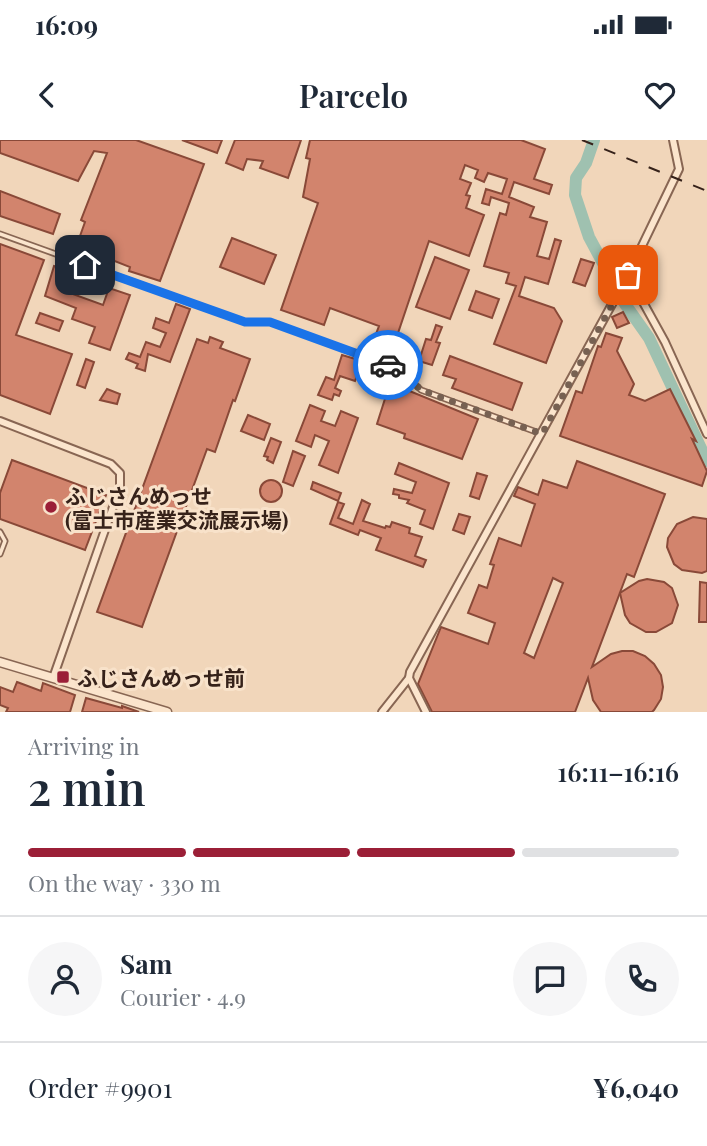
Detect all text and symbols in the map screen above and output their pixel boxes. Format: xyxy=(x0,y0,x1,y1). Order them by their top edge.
text: 16:09 xyxy=(35,7,98,42)
text: Parcelo xyxy=(299,73,408,116)
icon: back xyxy=(28,76,66,114)
icon: heart xyxy=(641,76,679,114)
pin xyxy=(55,235,115,295)
pin xyxy=(598,245,658,305)
icon: home xyxy=(66,246,104,284)
icon: bag xyxy=(609,256,647,294)
courier xyxy=(353,330,423,400)
icon: car xyxy=(369,346,407,384)
place label: ふじさんめっせ (富士市産業交流展示場) xyxy=(65,481,288,533)
marker: ふじさんめっせ (富士市産業交流展示場) xyxy=(43,499,59,515)
place label: ふじさんめっせ前 xyxy=(77,663,245,691)
marker: ふじさんめっせ前 xyxy=(55,669,71,685)
text: Arriving in xyxy=(28,730,140,761)
text: 16:11–16:16 xyxy=(557,754,679,789)
text: 2 min xyxy=(28,756,146,818)
text: On the way · 330 m xyxy=(28,867,221,898)
button: person xyxy=(28,942,102,1016)
button: chat xyxy=(513,942,587,1016)
button: phone xyxy=(605,942,679,1016)
text: Sam xyxy=(120,946,172,981)
text: Courier · 4.9 xyxy=(120,981,246,1012)
text: Order #9901 xyxy=(28,1070,172,1105)
text: ¥6,040 xyxy=(593,1070,679,1105)

